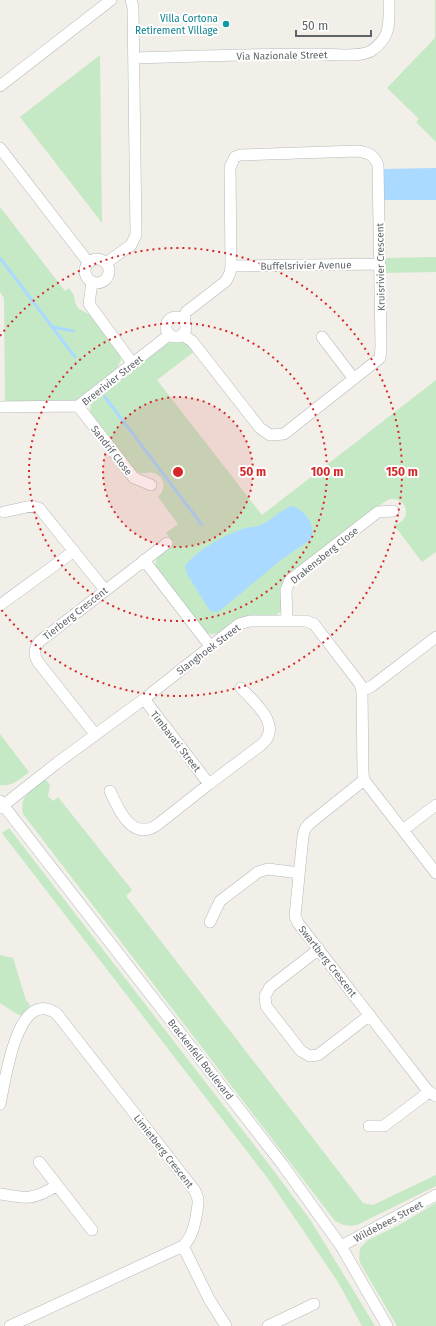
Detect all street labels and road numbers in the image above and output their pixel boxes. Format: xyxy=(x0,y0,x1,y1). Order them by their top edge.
street label: Via Nazionale Street xyxy=(236,49,328,63)
street label: Kruisrivier Crescent xyxy=(374,222,388,311)
street label: Buffelsrivier Avenue xyxy=(260,259,352,273)
street label: Breerivier Street xyxy=(80,353,146,408)
street label: Sandrif Close xyxy=(88,423,134,478)
street label: Drakensberg Close xyxy=(288,525,361,587)
street label: Tierberg Crescent xyxy=(41,585,111,643)
street label: Slanghoek Street xyxy=(174,622,243,678)
street label: Timbavati Street xyxy=(148,709,203,775)
street label: Swartberg Crescent xyxy=(296,924,359,1000)
street label: Brackenfell Boulevard xyxy=(165,1017,235,1102)
street label: Limietberg Crescent xyxy=(131,1113,196,1191)
street label: Wildebees Street xyxy=(352,1198,425,1245)

